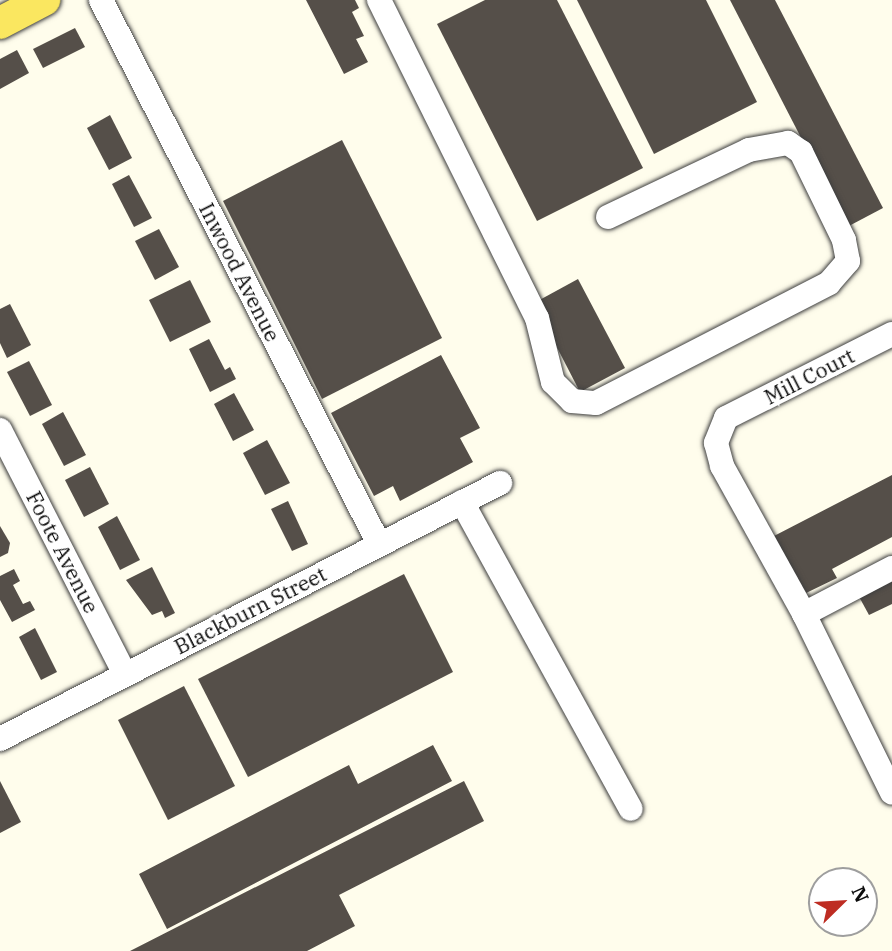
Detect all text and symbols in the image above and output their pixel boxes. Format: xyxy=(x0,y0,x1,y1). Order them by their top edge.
street label: Inwood Avenue xyxy=(194,198,286,346)
street label: Mill Court xyxy=(760,343,858,409)
street label: Foote Avenue xyxy=(21,487,105,617)
street label: Blackburn Street xyxy=(170,561,330,659)
north arrow xyxy=(808,867,878,937)
text: N xyxy=(846,883,874,906)

